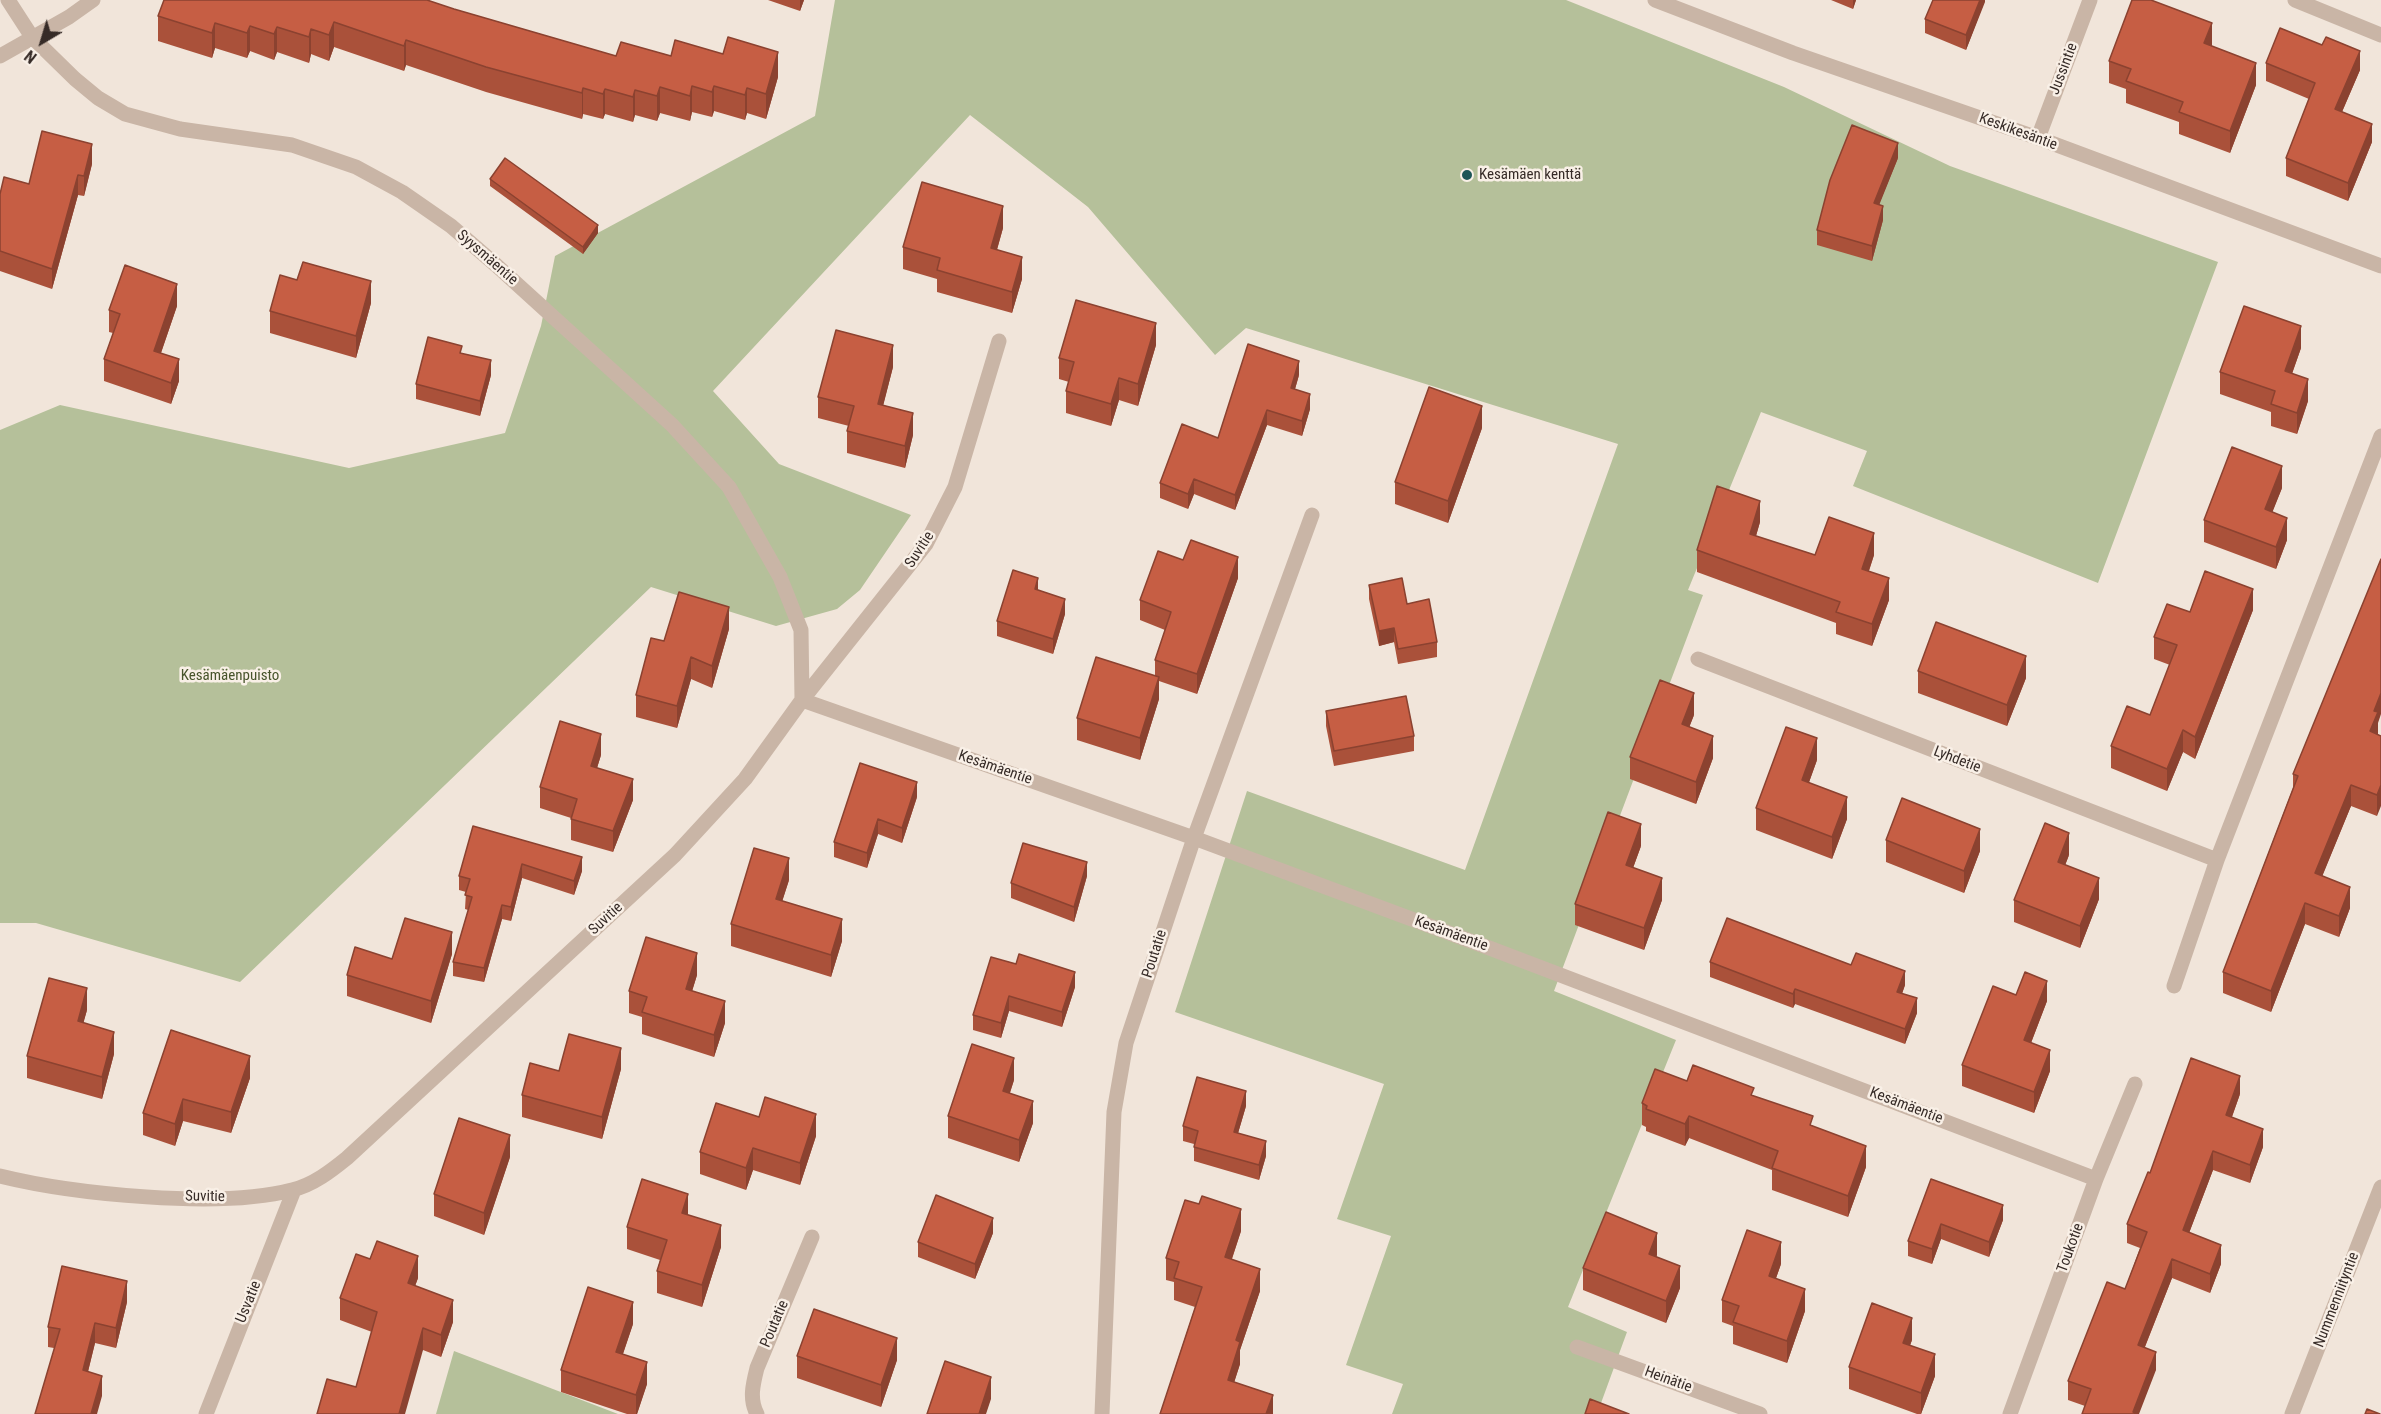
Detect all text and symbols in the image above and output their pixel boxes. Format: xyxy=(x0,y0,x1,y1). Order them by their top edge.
north arrow xyxy=(12,12,72,72)
street label: Jussintie xyxy=(2046,41,2082,97)
text: N xyxy=(21,46,40,67)
street label: Keskikesäntie xyxy=(1976,110,2060,154)
place label: Kesämäen kenttä xyxy=(1479,166,1581,184)
marker: Kesämäen kenttä xyxy=(1460,168,1474,182)
street label: Syysmäentie xyxy=(453,227,521,289)
street label: Suvitie xyxy=(902,528,938,572)
park label: Kesämäenpuisto xyxy=(181,667,279,685)
street label: Lyhdetie xyxy=(1931,743,1983,777)
street label: Kesämäentie xyxy=(956,747,1034,789)
street label: Suvitie xyxy=(585,899,627,939)
street label: Kesämäentie xyxy=(1412,912,1490,956)
street label: Poutatie xyxy=(1139,928,1171,980)
street label: Kesämäentie xyxy=(1867,1084,1945,1128)
street label: Suvitie xyxy=(185,1188,225,1206)
street label: Toukotie xyxy=(2054,1221,2088,1275)
street label: Nummenniityntie xyxy=(2311,1250,2363,1350)
street label: Usvatie xyxy=(232,1278,266,1326)
street label: Poutatie xyxy=(757,1298,793,1350)
street label: Heinätie xyxy=(1642,1363,1694,1397)

